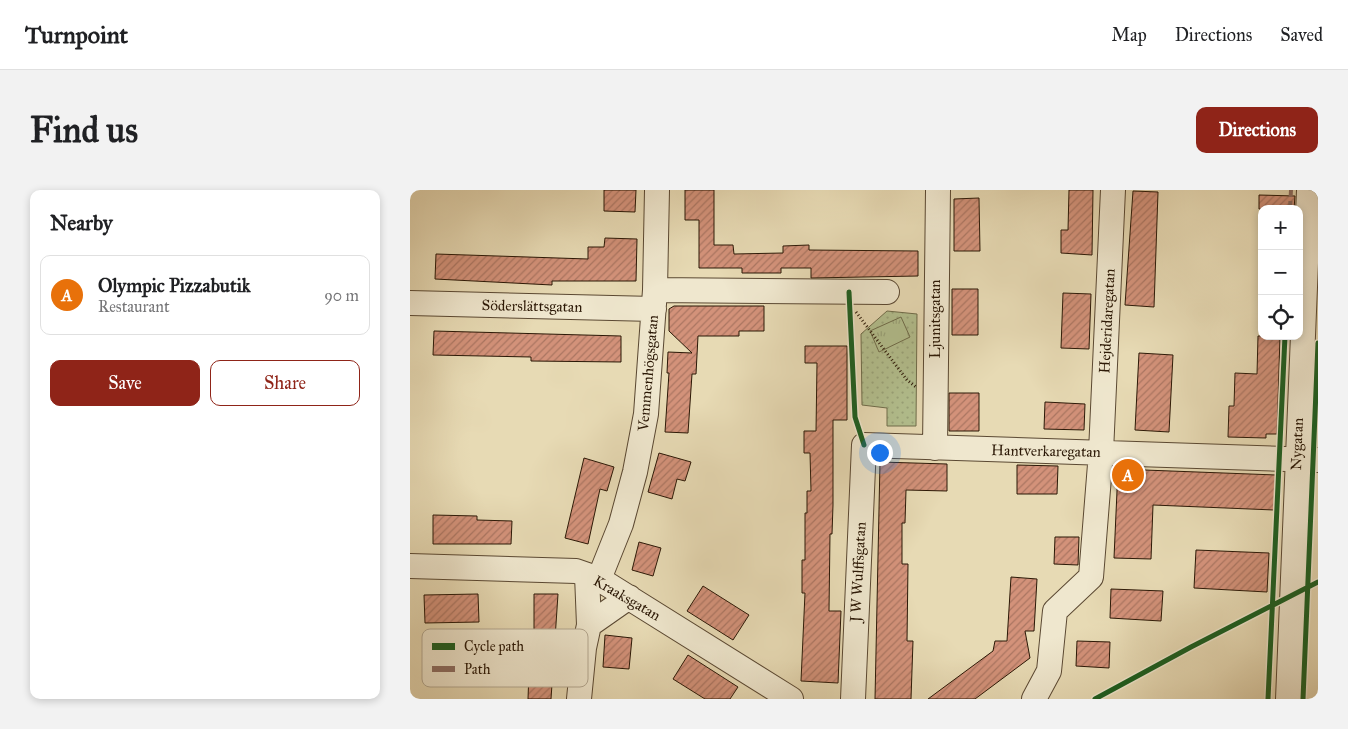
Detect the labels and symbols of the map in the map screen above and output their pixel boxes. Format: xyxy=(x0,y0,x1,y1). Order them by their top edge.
street label: Hejderidaregatan xyxy=(1095,268,1119,374)
street label: Ljunitsgatan xyxy=(926,280,944,358)
street label: Söderslättsgatan xyxy=(481,296,583,316)
street label: Vemmenhögsgatan xyxy=(634,314,662,433)
street label: Nygatan xyxy=(1287,417,1307,471)
your location xyxy=(867,440,893,466)
street label: Hantverkaregatan xyxy=(991,441,1101,461)
pin: A xyxy=(1112,456,1144,494)
street label: J W Wulffsgatan xyxy=(846,521,871,625)
street label: Kraaksgatan xyxy=(590,572,664,624)
legend xyxy=(422,629,588,687)
text: Cycle path xyxy=(464,638,524,655)
text: Path xyxy=(464,661,491,678)

